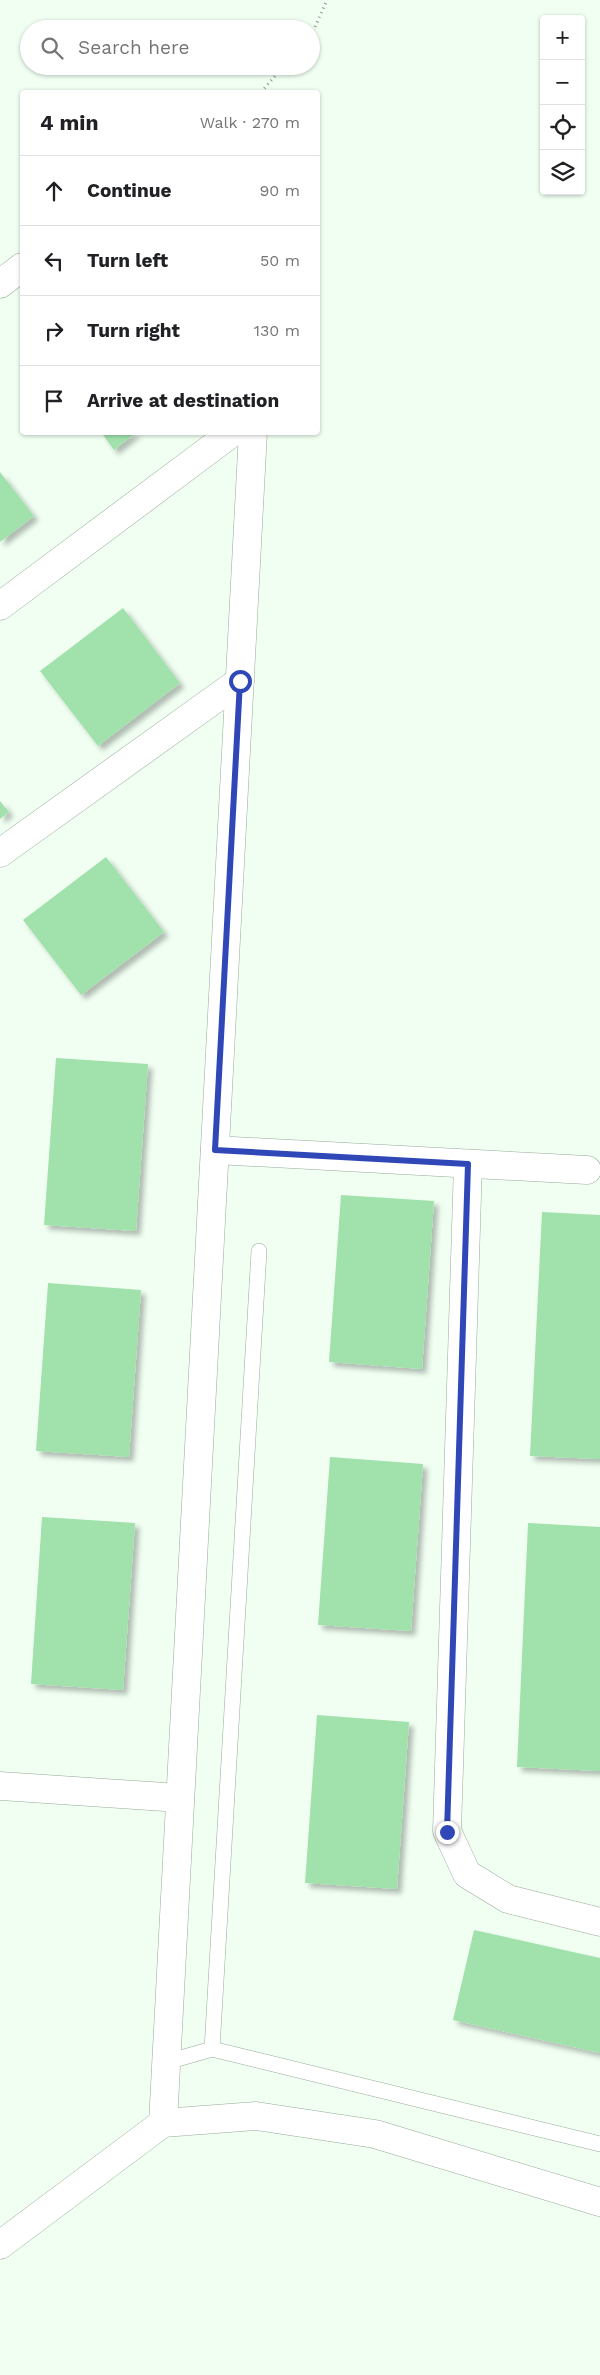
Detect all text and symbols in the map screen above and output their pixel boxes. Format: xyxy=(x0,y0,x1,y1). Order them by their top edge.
map controls xyxy=(540,15,585,195)
button: + xyxy=(540,15,585,60)
search box xyxy=(20,20,320,75)
icon: search xyxy=(38,34,66,62)
text: Search here xyxy=(78,36,189,59)
button: − xyxy=(540,60,585,105)
button: locate xyxy=(540,105,585,150)
text: 4 min xyxy=(40,110,98,135)
text: Walk · 270 m xyxy=(200,113,300,132)
button: layers xyxy=(540,150,585,195)
icon: ahead xyxy=(40,177,68,205)
text: Continue xyxy=(87,179,171,202)
text: 90 m xyxy=(259,181,300,200)
icon: left xyxy=(40,247,68,275)
text: Turn left xyxy=(87,249,168,272)
text: 50 m xyxy=(260,251,300,270)
icon: right xyxy=(40,317,68,345)
text: Turn right xyxy=(87,319,180,342)
text: 130 m xyxy=(254,321,300,340)
icon: arrive xyxy=(40,387,68,415)
text: Arrive at destination xyxy=(87,389,279,412)
route start xyxy=(229,670,252,693)
route end xyxy=(436,1821,459,1844)

